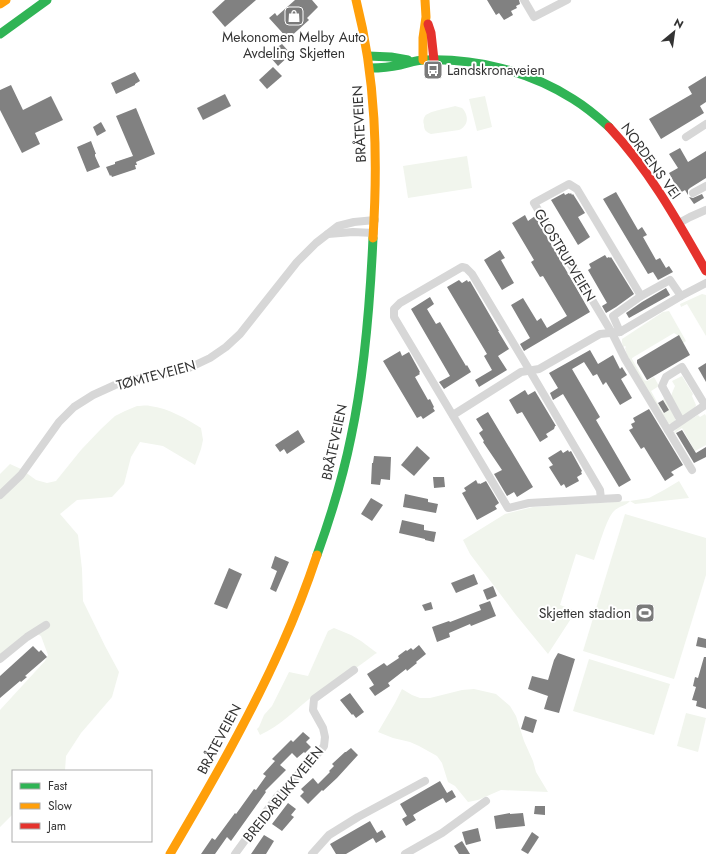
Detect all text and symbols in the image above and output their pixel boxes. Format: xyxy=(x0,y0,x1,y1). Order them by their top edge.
shop icon: Mekonomen Melby Auto Avdeling Skjetten xyxy=(283,5,305,27)
north arrow xyxy=(654,12,694,52)
text: N xyxy=(671,14,687,32)
place label: Mekonomen Melby Auto Avdeling Skjetten xyxy=(222,27,366,63)
bus stop icon: Landskronaveien xyxy=(422,59,444,81)
place label: Landskronaveien xyxy=(447,60,545,80)
street label: BRÅTEVEIEN xyxy=(347,85,371,163)
street label: NORDENS VEI xyxy=(616,119,686,203)
street label: GLOSTRUPVEIEN xyxy=(529,205,601,305)
street label: TØMTEVEIEN xyxy=(114,355,198,395)
street label: BRÅTEVEIEN xyxy=(316,402,352,482)
sports icon: Skjetten stadion xyxy=(634,602,656,624)
place label: Skjetten stadion xyxy=(539,603,631,623)
street label: BRÅTEVEIEN xyxy=(192,700,246,778)
street label: BREIDABLIKKVEIEN xyxy=(238,742,328,846)
legend xyxy=(12,770,152,842)
text: Fast xyxy=(48,777,67,795)
text: Slow xyxy=(48,797,73,815)
text: Jam xyxy=(46,817,66,835)

